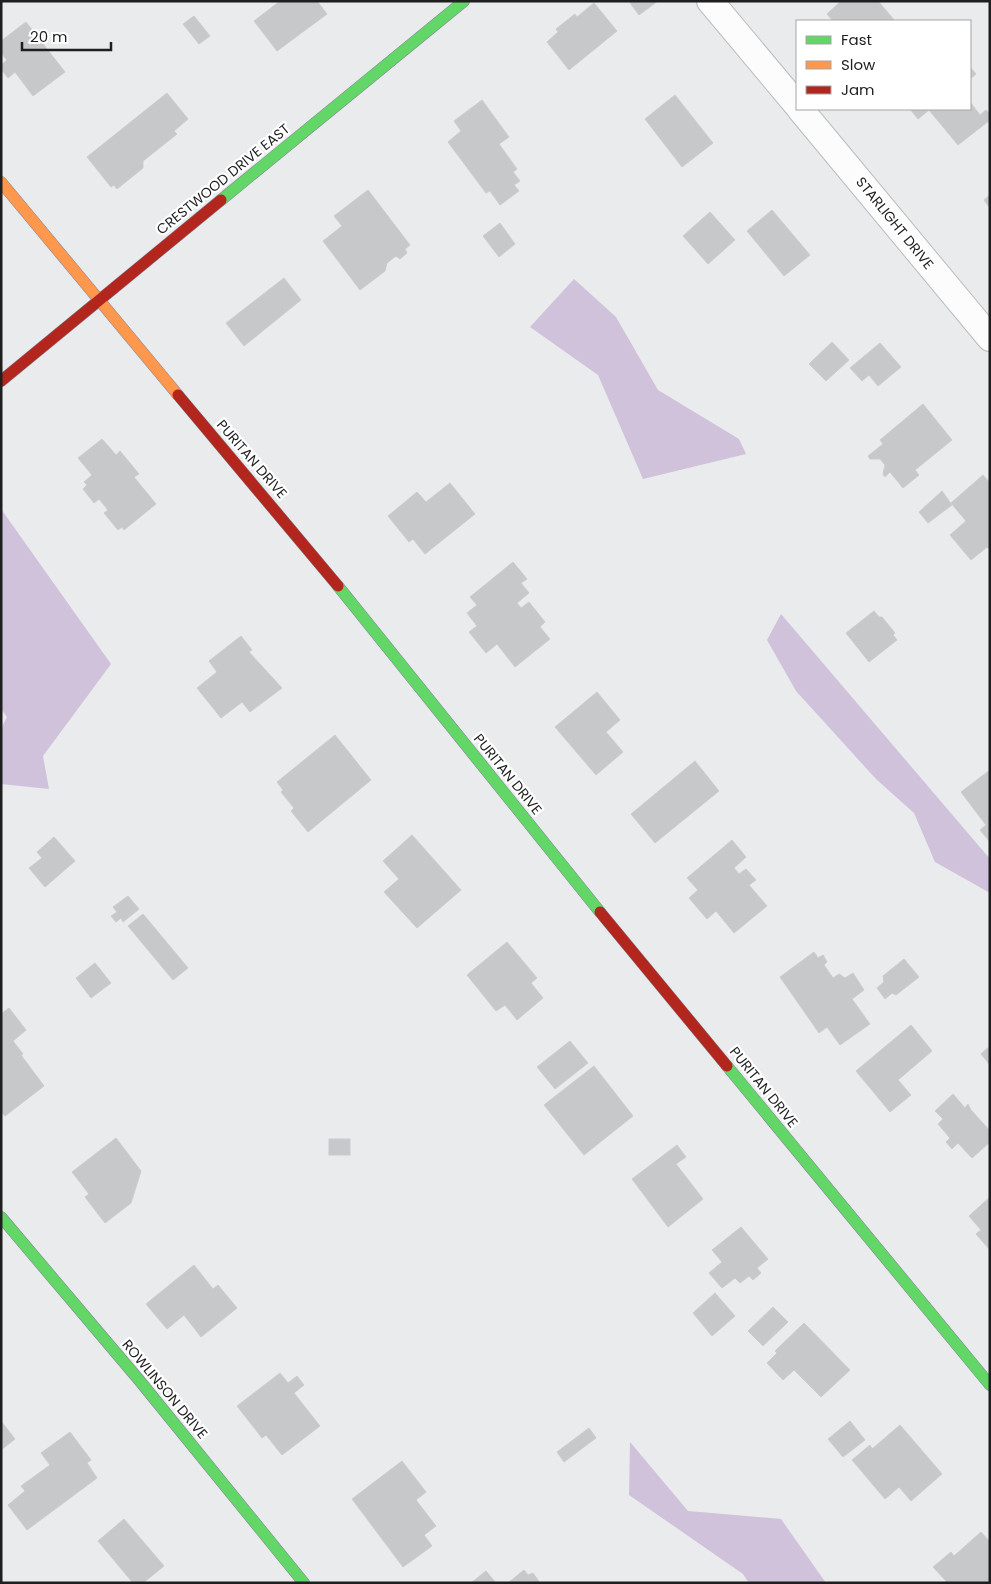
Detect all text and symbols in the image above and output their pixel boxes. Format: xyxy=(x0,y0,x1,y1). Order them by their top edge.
scale bar xyxy=(22,20,111,52)
legend xyxy=(796,20,971,110)
text: 20 m xyxy=(30,26,68,47)
text: Fast xyxy=(841,29,872,50)
text: Slow xyxy=(841,54,876,75)
text: Jam xyxy=(841,79,875,100)
street label: CRESTWOOD DRIVE EAST xyxy=(152,119,294,239)
street label: STARLIGHT DRIVE xyxy=(851,173,939,273)
street label: PURITAN DRIVE xyxy=(212,415,292,503)
street label: PURITAN DRIVE xyxy=(469,729,547,819)
street label: PURITAN DRIVE xyxy=(725,1042,803,1132)
street label: ROWLINSON DRIVE xyxy=(118,1335,212,1443)

